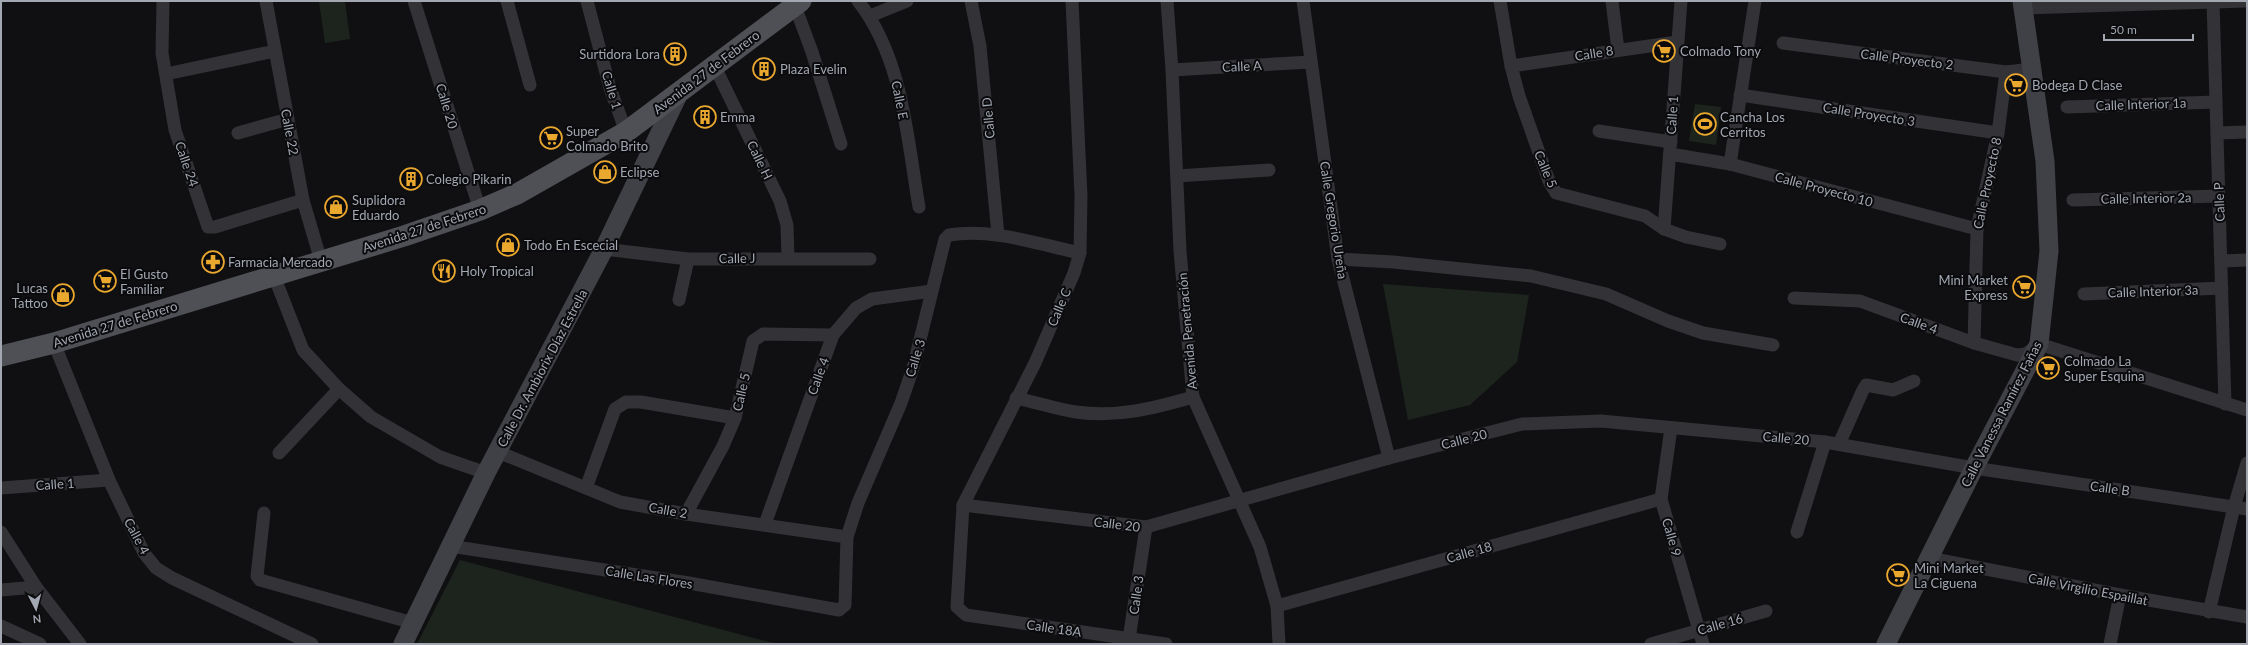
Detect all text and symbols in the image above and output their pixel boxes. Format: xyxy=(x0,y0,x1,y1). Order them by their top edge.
scale bar xyxy=(2104,16,2193,42)
text: 50 m xyxy=(2110,22,2137,37)
street label: Avenida 27 de Febrero xyxy=(650,27,762,117)
supermarket icon: Colmado Tony xyxy=(1651,38,1677,64)
building icon: Surtidora Lora xyxy=(662,41,688,67)
street label: Calle 8 xyxy=(1573,42,1615,64)
place label: Colmado Tony xyxy=(1680,43,1761,59)
street label: Calle Proyecto 2 xyxy=(1860,45,1954,73)
place label: Surtidora Lora xyxy=(579,46,660,62)
building icon: Plaza Evelin xyxy=(751,56,777,82)
street label: Calle A xyxy=(1222,57,1263,75)
place label: Plaza Evelin xyxy=(780,61,847,77)
street label: Calle 1 xyxy=(599,69,625,111)
supermarket icon: Bodega D Clase xyxy=(2003,72,2029,98)
place label: Bodega D Clase xyxy=(2032,77,2122,93)
street label: Calle E xyxy=(888,79,912,121)
street label: Calle 20 xyxy=(433,81,462,131)
street label: Calle Interior 1a xyxy=(2095,94,2187,114)
street label: Calle 1 xyxy=(1663,95,1681,135)
street label: Calle D xyxy=(978,97,998,139)
street label: Calle Proyecto 3 xyxy=(1822,99,1916,129)
building icon: Emma xyxy=(692,104,718,130)
street label: Calle 22 xyxy=(278,108,302,156)
place label: Emma xyxy=(720,109,755,125)
place label: Cancha Los Cerritos xyxy=(1720,109,1785,140)
sports icon: Cancha Los Cerritos xyxy=(1692,111,1718,137)
place label: Super Colmado Brito xyxy=(566,123,648,154)
supermarket icon: Super Colmado Brito xyxy=(538,125,564,151)
street label: Calle Proyecto 8 xyxy=(1969,136,2005,230)
street label: Calle H xyxy=(744,138,776,182)
street label: Calle 24 xyxy=(172,139,202,189)
street label: Calle 5 xyxy=(1531,148,1561,190)
shop icon: Eclipse xyxy=(592,159,618,185)
street label: Calle Gregorio Ureña xyxy=(1317,160,1351,280)
place label: Eclipse xyxy=(620,164,660,180)
building icon: Colegio Pikarin xyxy=(398,166,424,192)
street label: Calle Proyecto 10 xyxy=(1773,168,1875,210)
place label: Colegio Pikarin xyxy=(426,171,512,187)
street label: Calle P xyxy=(2210,182,2228,222)
street label: Calle Interior 2a xyxy=(2101,189,2191,207)
place label: Suplidora Eduardo xyxy=(352,192,405,223)
shop icon: Suplidora Eduardo xyxy=(323,194,349,220)
street label: Avenida 27 de Febrero xyxy=(360,200,488,256)
shop icon: Todo En Escecial xyxy=(495,232,521,258)
place label: Todo En Escecial xyxy=(524,237,618,253)
pharmacy icon: Farmacia Mercado xyxy=(200,249,226,275)
street label: Calle J xyxy=(719,250,755,266)
place label: Farmacia Mercado xyxy=(228,254,332,270)
restaurant icon: Holy Tropical xyxy=(431,258,457,284)
place label: Holy Tropical xyxy=(460,263,534,279)
place label: El Gusto Familiar xyxy=(120,266,168,297)
supermarket icon: El Gusto Familiar xyxy=(92,268,118,294)
street label: Avenida Penetración xyxy=(1174,272,1200,390)
place label: Mini Market Express xyxy=(1938,272,2008,303)
supermarket icon: Mini Market Express xyxy=(2011,274,2037,300)
place label: Lucas Tattoo xyxy=(12,280,48,311)
street label: Calle Interior 3a xyxy=(2107,281,2199,301)
shop icon: Lucas Tattoo xyxy=(50,282,76,308)
street label: Calle C xyxy=(1044,285,1074,329)
street label: Calle Dr. Ambiorix Díaz Estrella xyxy=(494,286,590,450)
street label: Avenida 27 de Febrero xyxy=(51,297,179,351)
street label: Calle 4 xyxy=(1898,309,1940,337)
street label: Calle 3 xyxy=(902,337,928,379)
street label: Calle Vanessa Ramírez Fañas xyxy=(1957,338,2045,490)
place label: Colmado La Super Esquina xyxy=(2064,353,2145,384)
street label: Calle 4 xyxy=(804,355,832,397)
supermarket icon: Colmado La Super Esquina xyxy=(2035,355,2061,381)
street label: Calle 5 xyxy=(729,371,753,413)
street label: Calle 20 xyxy=(1439,425,1489,452)
street label: Calle 20 xyxy=(1762,428,1810,448)
street label: Calle 1 xyxy=(35,475,75,493)
street label: Calle B xyxy=(2089,477,2131,499)
street label: Calle 2 xyxy=(647,499,689,521)
street label: Calle 20 xyxy=(1093,513,1142,535)
street label: Calle 4 xyxy=(121,515,153,557)
street label: Calle 9 xyxy=(1659,516,1685,558)
street label: Calle 18 xyxy=(1444,538,1494,566)
place label: Mini Market La Ciguena xyxy=(1914,560,1984,591)
street label: Calle Las Flores xyxy=(604,562,694,592)
supermarket icon: Mini Market La Ciguena xyxy=(1885,562,1911,588)
street label: Calle Virgilio Espaillat xyxy=(2027,570,2149,608)
street label: Calle 3 xyxy=(1125,575,1147,615)
north arrow xyxy=(16,589,56,629)
street label: Calle 16 xyxy=(1695,610,1745,638)
text: N xyxy=(32,613,42,626)
street label: Calle 18A xyxy=(1025,616,1083,640)

